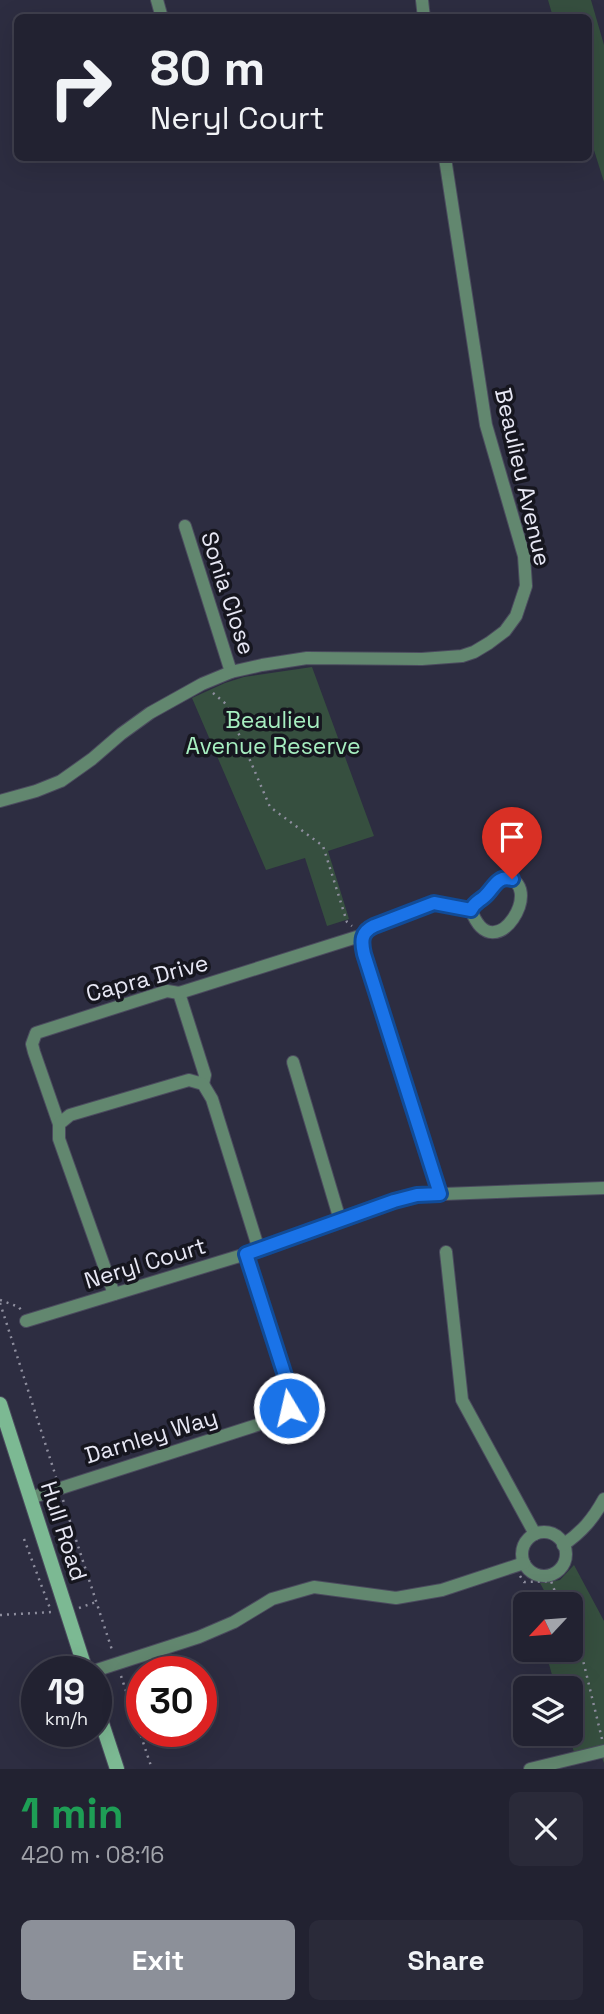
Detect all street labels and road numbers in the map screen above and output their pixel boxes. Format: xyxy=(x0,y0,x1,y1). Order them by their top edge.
street label: Beaulieu Avenue xyxy=(488,385,558,569)
street label: Sonia Close xyxy=(194,528,262,658)
street label: Capra Drive xyxy=(83,947,211,1009)
street label: Neryl Court xyxy=(81,1230,209,1296)
street label: Darnley Way xyxy=(81,1402,221,1470)
street label: Hull Road xyxy=(34,1477,94,1585)

